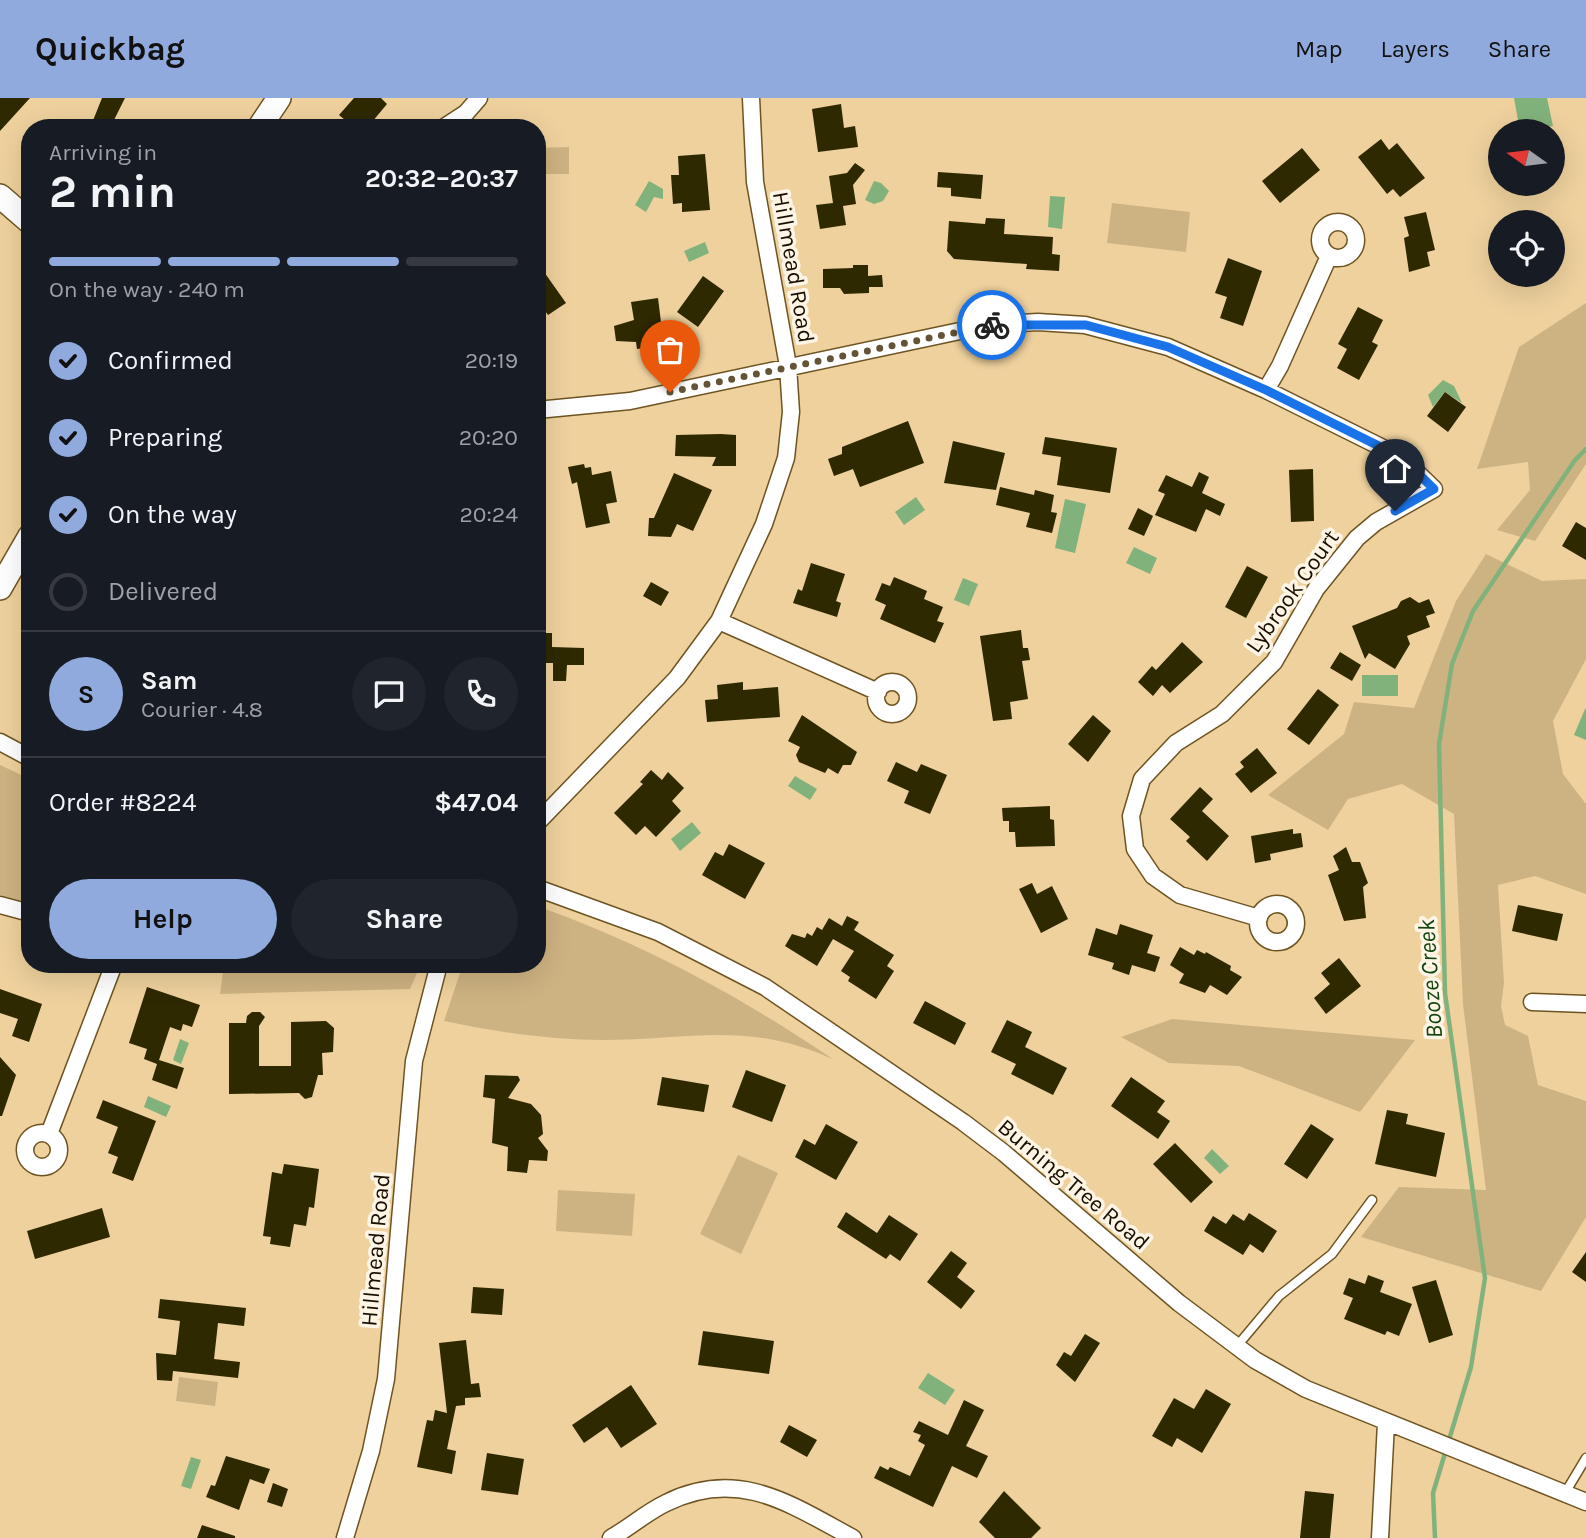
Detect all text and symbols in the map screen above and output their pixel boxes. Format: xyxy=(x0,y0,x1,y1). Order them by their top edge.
text: Quickbag xyxy=(35,30,185,68)
text: Map xyxy=(1295,35,1343,63)
text: Layers xyxy=(1381,35,1450,63)
text: Share xyxy=(1488,35,1551,63)
north arrow xyxy=(1488,119,1564,196)
map controls xyxy=(1488,119,1565,287)
text: Arriving in xyxy=(49,139,157,166)
text: 20:32–20:37 xyxy=(365,163,518,194)
text: 2 min xyxy=(49,165,176,219)
street label: Hillmead Road xyxy=(767,189,820,345)
button: locate xyxy=(1488,210,1565,287)
text: On the way · 240 m xyxy=(49,276,245,303)
courier xyxy=(957,290,1027,360)
icon: bike xyxy=(973,306,1011,344)
pin xyxy=(640,320,700,392)
icon: bag xyxy=(651,331,689,369)
icon: check xyxy=(49,342,87,380)
text: Confirmed xyxy=(108,345,233,376)
text: 20:19 xyxy=(465,347,518,374)
icon: check xyxy=(49,419,87,457)
text: Preparing xyxy=(108,422,222,453)
text: 20:20 xyxy=(459,424,518,451)
pin xyxy=(1365,439,1425,511)
icon: home xyxy=(1376,450,1414,488)
icon: check xyxy=(49,496,87,534)
text: On the way xyxy=(108,499,237,530)
text: 20:24 xyxy=(460,501,518,528)
street label: Lybrook Court xyxy=(1240,524,1345,658)
text: Delivered xyxy=(108,576,218,607)
button: chat xyxy=(352,657,426,731)
button: phone xyxy=(444,657,518,731)
text: Sam xyxy=(141,665,197,696)
text: S xyxy=(78,679,94,710)
text: Courier · 4.8 xyxy=(141,696,263,723)
text: Order #8224 xyxy=(49,787,196,818)
text: $47.04 xyxy=(434,787,518,818)
button: Help xyxy=(49,879,277,959)
button: Share xyxy=(291,879,518,959)
water label: Booze Creek xyxy=(1412,918,1448,1040)
street label: Burning Tree Road xyxy=(992,1113,1155,1256)
street label: Hillmead Road xyxy=(355,1173,396,1327)

